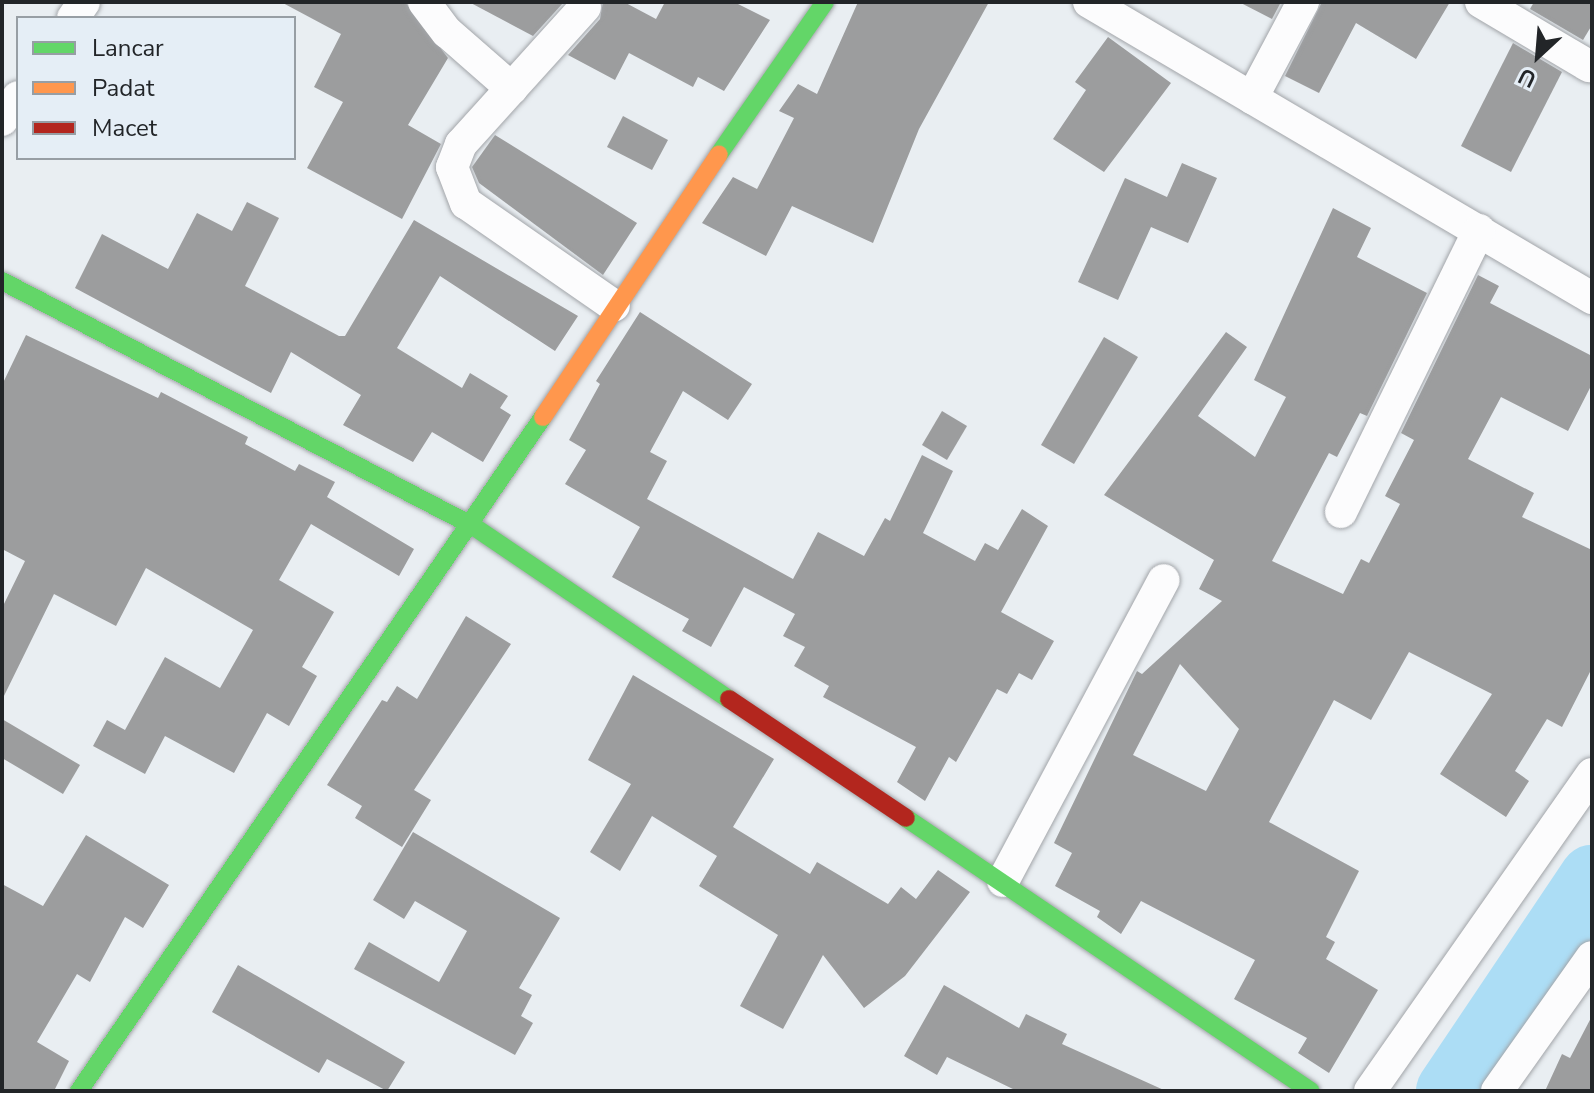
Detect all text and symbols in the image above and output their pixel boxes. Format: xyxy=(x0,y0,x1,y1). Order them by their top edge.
legend xyxy=(16,16,296,160)
north arrow xyxy=(1498,16,1578,96)
text: Lancar xyxy=(92,32,164,64)
text: U xyxy=(1514,61,1541,95)
text: Padat xyxy=(92,72,154,104)
text: Macet xyxy=(92,112,157,144)

